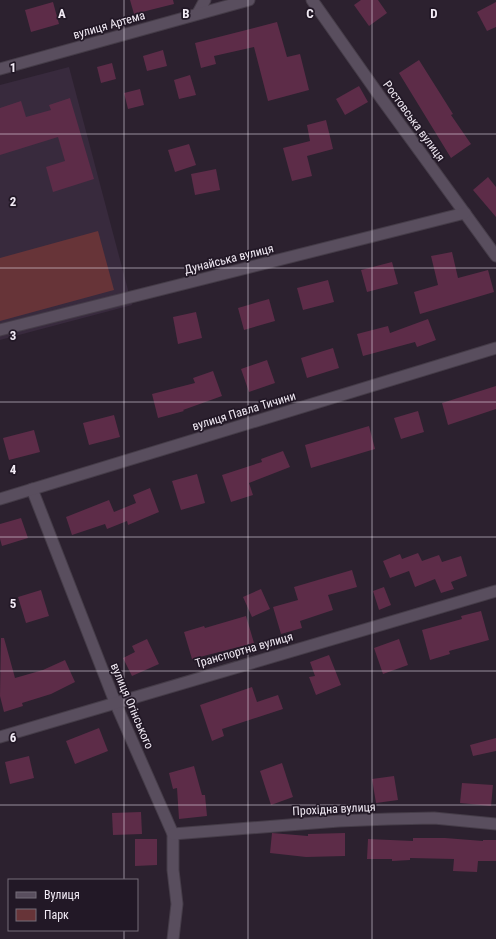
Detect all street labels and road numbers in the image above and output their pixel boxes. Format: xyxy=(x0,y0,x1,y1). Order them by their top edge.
street label: вулиця Артема xyxy=(71,8,147,42)
street label: Ростовська вулиця xyxy=(380,78,448,164)
street label: Дунайська вулиця xyxy=(183,241,275,277)
street label: вулиця Павла Тичини xyxy=(191,389,297,433)
street label: Транспортна вулиця xyxy=(193,629,295,671)
street label: вулиця Огінського xyxy=(108,661,156,751)
street label: Прохідна вулиця xyxy=(292,800,376,818)

